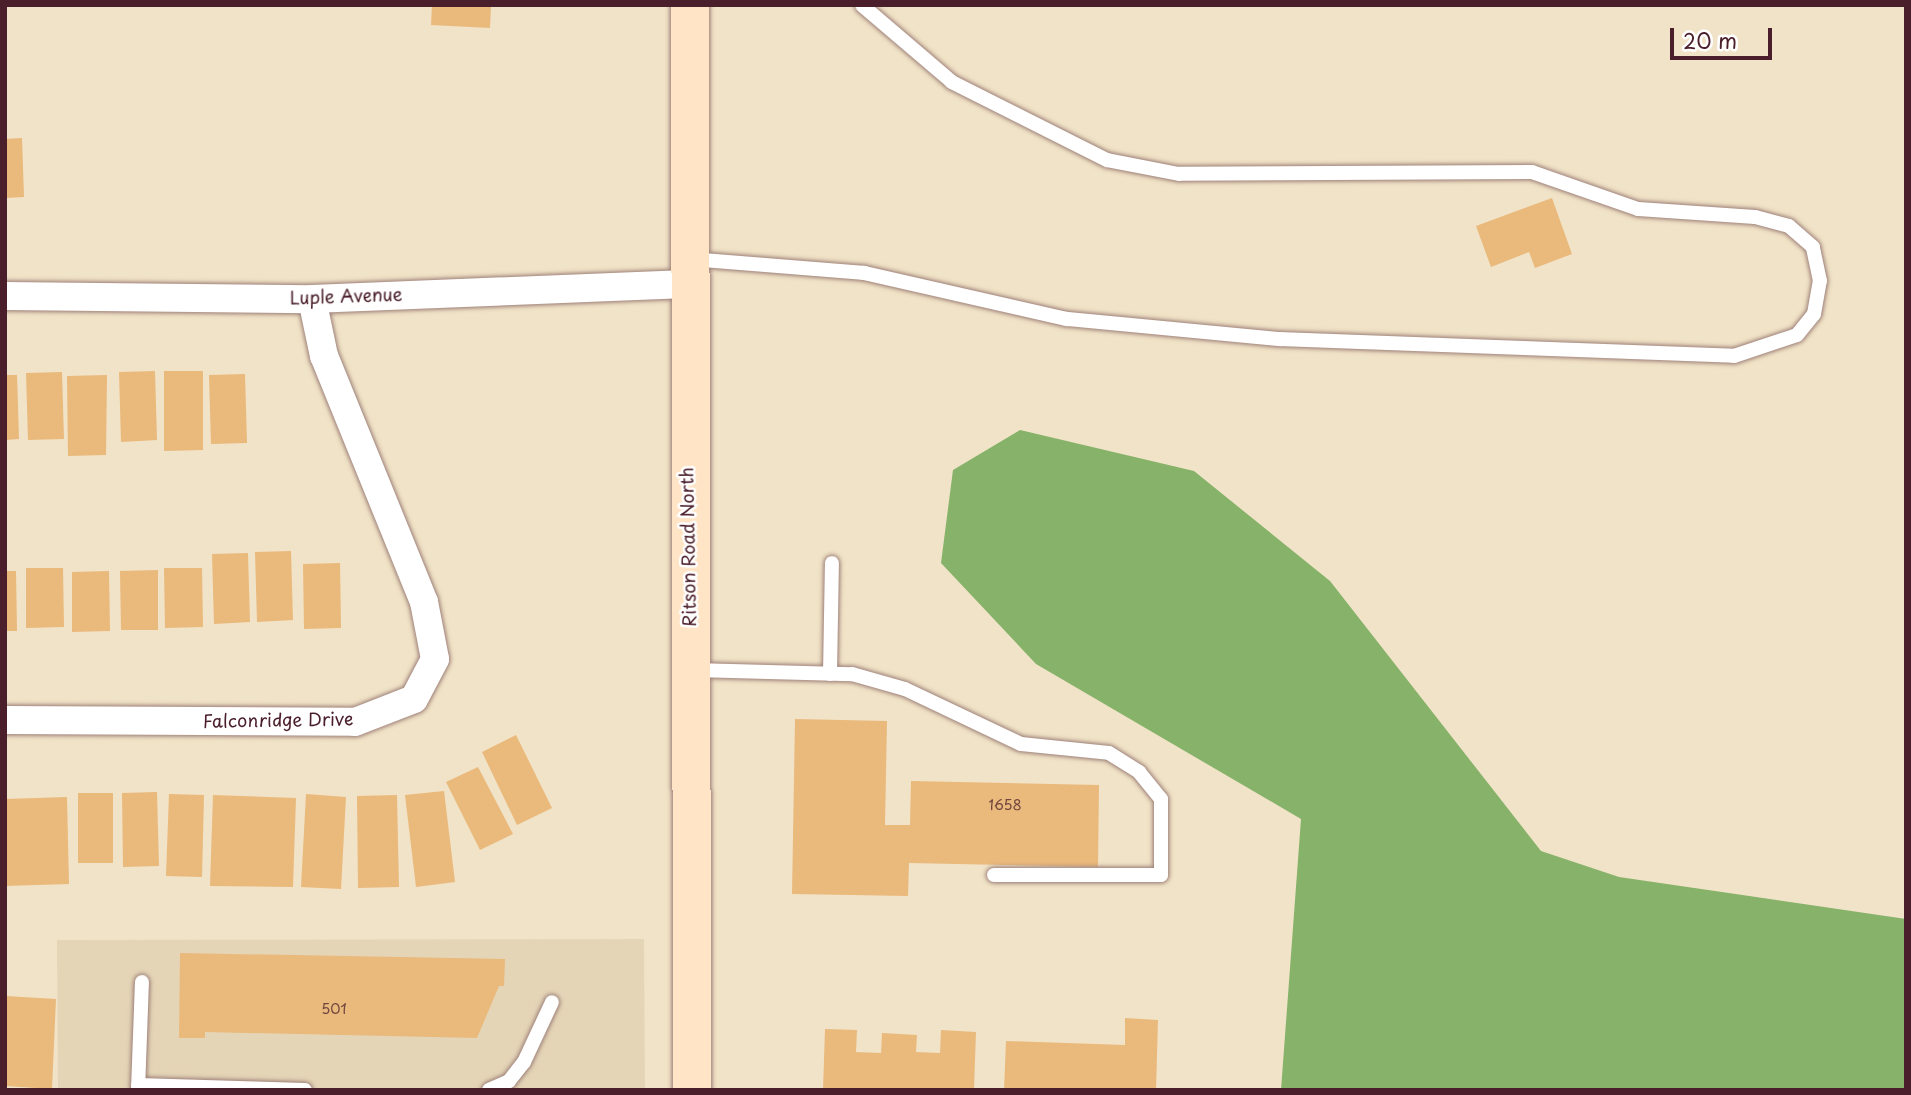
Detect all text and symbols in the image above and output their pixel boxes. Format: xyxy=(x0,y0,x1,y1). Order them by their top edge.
scale bar xyxy=(1673,14,1774,58)
text: 20 m xyxy=(1683,24,1737,56)
street label: Luple Avenue xyxy=(289,283,403,309)
street label: Ritson Road North xyxy=(676,467,700,627)
street label: Falconridge Drive xyxy=(202,708,354,732)
house number: 1658 xyxy=(988,797,1022,813)
house number: 501 xyxy=(321,1001,347,1017)

